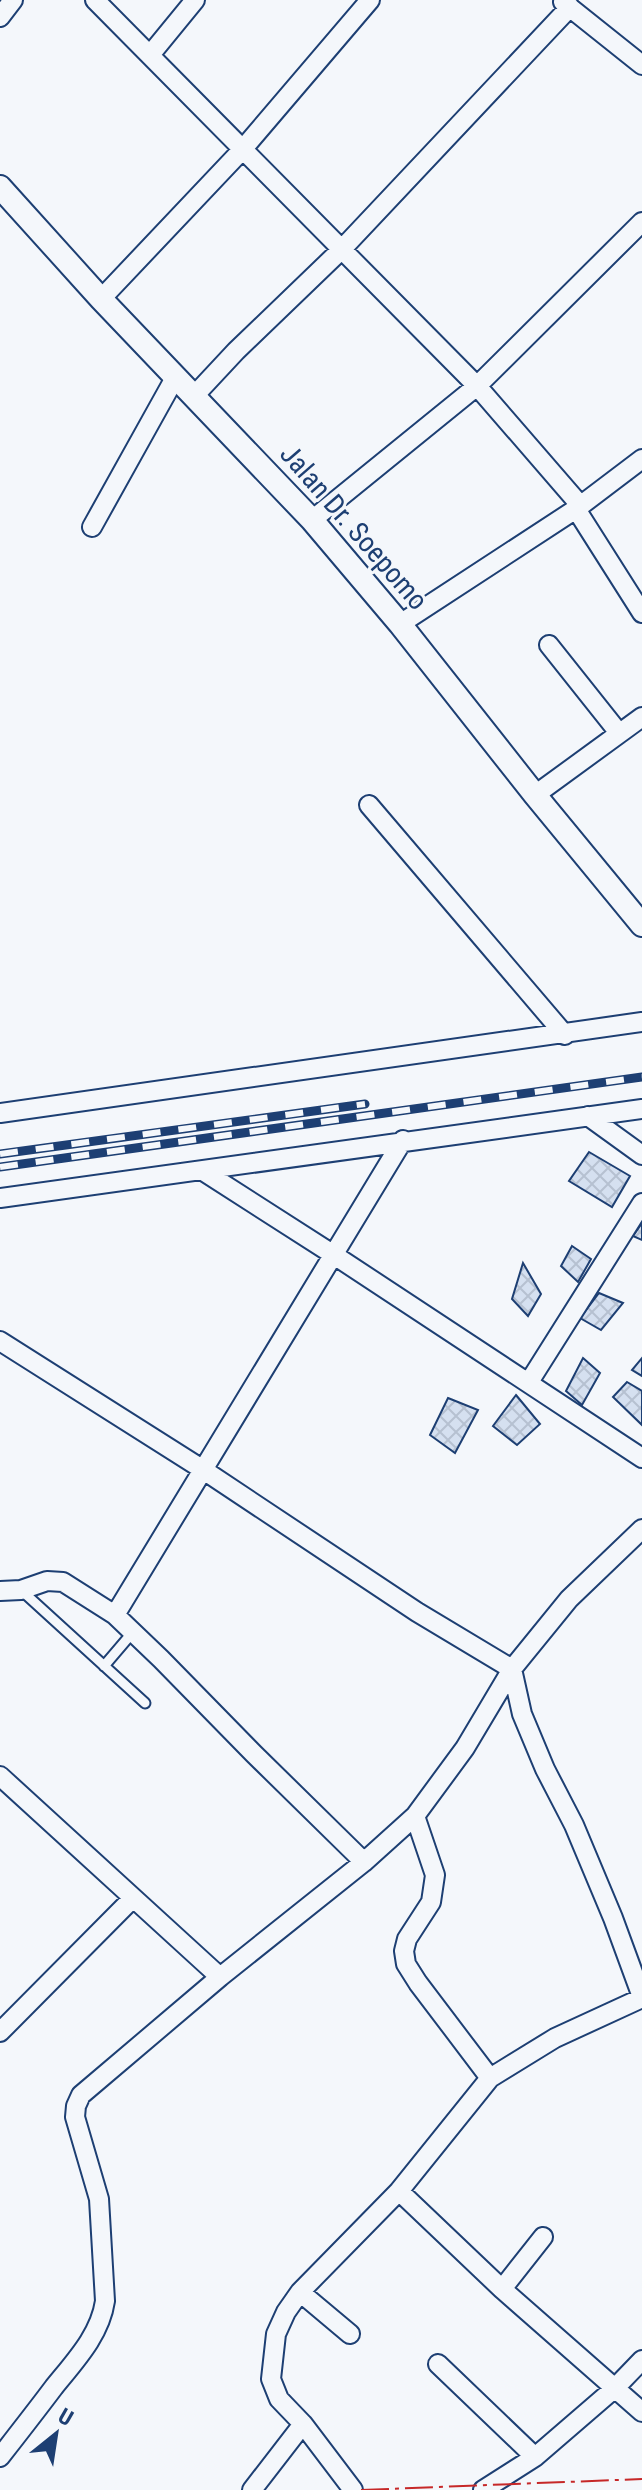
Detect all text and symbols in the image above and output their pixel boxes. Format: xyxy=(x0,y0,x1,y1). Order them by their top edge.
street label: Jalan Dr. Soepomo xyxy=(273,438,435,616)
north arrow xyxy=(16,2394,96,2474)
text: U xyxy=(54,2403,77,2431)

